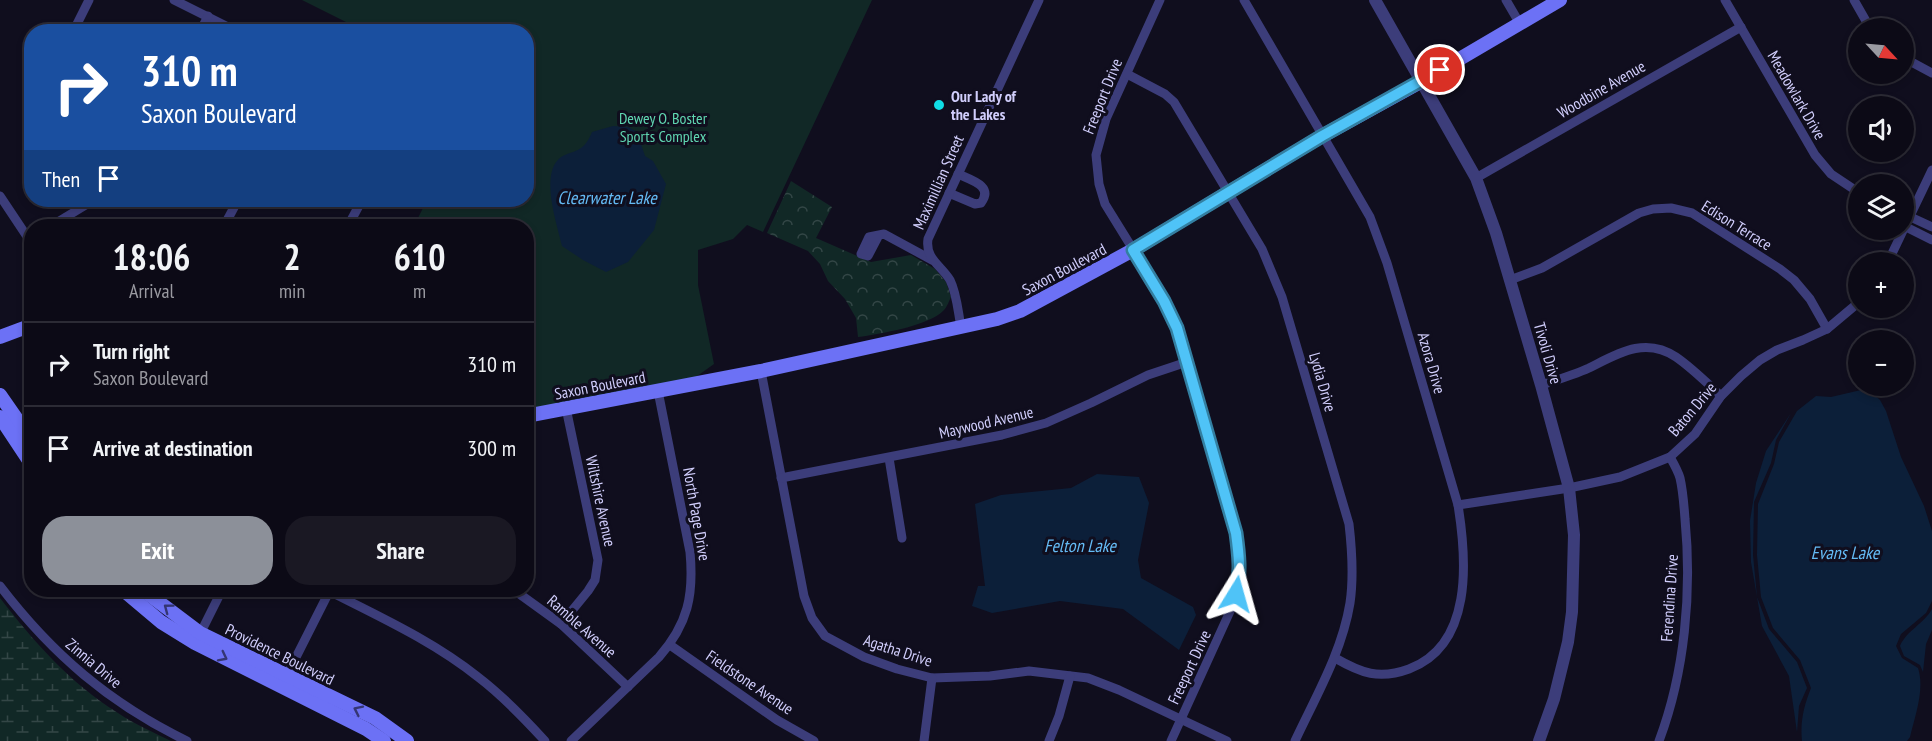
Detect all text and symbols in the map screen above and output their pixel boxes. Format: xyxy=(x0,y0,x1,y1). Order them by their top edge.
north arrow xyxy=(1848,18,1914,84)
map controls xyxy=(1848,18,1914,396)
text: 310 m xyxy=(141,43,238,98)
pin xyxy=(1414,44,1465,95)
street label: Meadowlark Drive xyxy=(1764,47,1830,143)
icon: right xyxy=(42,48,120,126)
icon: arrive xyxy=(1423,53,1456,86)
street label: Freeport Drive xyxy=(1078,55,1126,137)
street label: Woodbine Avenue xyxy=(1553,56,1649,122)
place label: Our Lady of the Lakes xyxy=(951,86,1017,124)
text: Saxon Boulevard xyxy=(141,96,297,130)
button: sound xyxy=(1848,96,1914,162)
marker: Our Lady of the Lakes xyxy=(932,98,946,112)
park label: Dewey O. Boster Sports Complex xyxy=(619,108,708,146)
street label: Maximillian Street xyxy=(908,131,968,232)
icon: arrive xyxy=(92,162,125,195)
text: Then xyxy=(42,165,80,193)
button: layers xyxy=(1848,174,1914,240)
water label: Clearwater Lake xyxy=(557,186,658,209)
street label: Edison Terrace xyxy=(1698,196,1776,254)
text: 18:06 xyxy=(113,233,190,280)
text: 2 xyxy=(283,233,301,280)
text: 610 xyxy=(394,233,445,280)
street label: Saxon Boulevard xyxy=(1019,238,1109,299)
button: + xyxy=(1848,252,1914,318)
text: Arrival xyxy=(129,278,174,304)
text: min xyxy=(279,278,305,304)
text: m xyxy=(413,278,426,304)
street label: Tivoli Drive xyxy=(1530,320,1566,386)
street label: Azora Drive xyxy=(1414,330,1450,396)
button: − xyxy=(1848,330,1914,396)
text: Turn right xyxy=(93,337,170,365)
icon: right xyxy=(42,348,75,381)
text: 310 m xyxy=(467,350,516,378)
street label: Lydia Drive xyxy=(1305,350,1341,414)
text: Saxon Boulevard xyxy=(93,365,208,391)
street label: Saxon Boulevard xyxy=(553,366,647,404)
street label: Baton Drive xyxy=(1664,378,1720,440)
street label: Maywood Avenue xyxy=(937,401,1035,443)
icon: arrive xyxy=(42,432,75,465)
text: Arrive at destination xyxy=(93,434,253,462)
text: 300 m xyxy=(467,434,516,462)
street label: Wiltshire Avenue xyxy=(582,454,620,548)
street label: North Page Drive xyxy=(679,466,715,562)
button: Exit xyxy=(42,516,273,585)
button: Share xyxy=(285,516,516,585)
water label: Felton Lake xyxy=(1044,534,1118,557)
water label: Evans Lake xyxy=(1811,541,1881,564)
street label: Ferendina Drive xyxy=(1656,554,1682,642)
position arrow xyxy=(1204,562,1268,626)
street label: Ramble Avenue xyxy=(543,591,621,661)
one-way arrow xyxy=(163,605,174,616)
street label: Providence Boulevard xyxy=(222,619,338,689)
street label: Freeport Drive xyxy=(1163,627,1215,707)
street label: Agatha Drive xyxy=(861,630,935,670)
street label: Zinnia Drive xyxy=(62,634,126,692)
street label: Fieldstone Avenue xyxy=(703,645,797,719)
one-way arrow xyxy=(217,650,227,661)
one-way arrow xyxy=(353,706,364,718)

